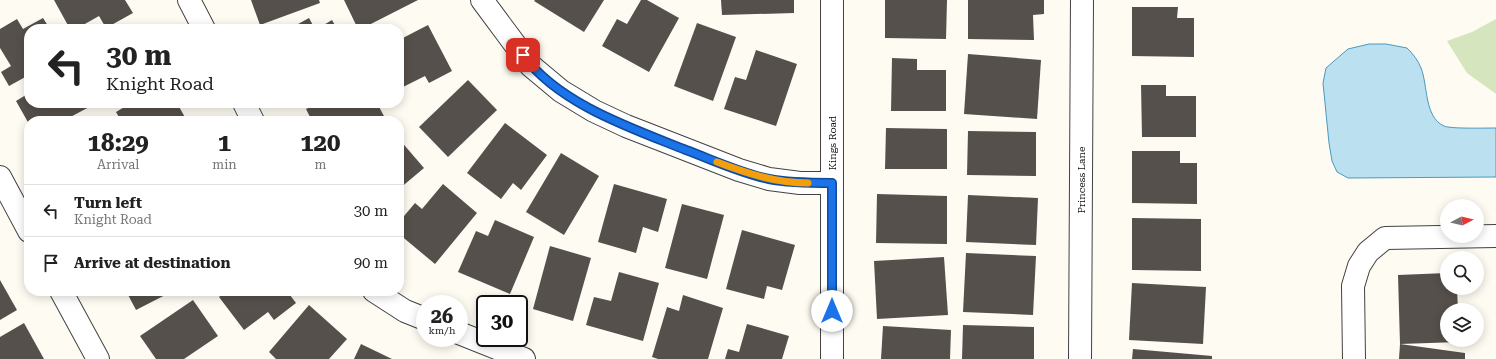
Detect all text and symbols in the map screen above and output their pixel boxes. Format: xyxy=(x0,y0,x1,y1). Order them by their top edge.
pin xyxy=(506,38,540,72)
text: 30 m xyxy=(106,39,171,72)
icon: left xyxy=(40,40,92,92)
icon: arrive xyxy=(512,44,534,66)
text: Knight Road xyxy=(106,73,214,94)
street label: Kings Road xyxy=(827,115,838,170)
text: 18:29 xyxy=(88,129,149,157)
text: 1 xyxy=(218,129,231,157)
text: 120 xyxy=(300,129,341,157)
street label: Princess Lane xyxy=(1076,146,1087,213)
text: Arrival xyxy=(97,157,139,172)
text: min xyxy=(212,157,237,172)
text: m xyxy=(314,157,326,172)
text: Turn left xyxy=(74,194,142,212)
north arrow xyxy=(1440,199,1484,243)
map controls xyxy=(1440,199,1484,347)
icon: left xyxy=(40,200,62,222)
text: 30 m xyxy=(354,202,388,220)
text: Knight Road xyxy=(74,212,152,227)
button: search xyxy=(1440,251,1484,295)
icon: arrive xyxy=(40,252,62,274)
text: Arrive at destination xyxy=(74,254,230,272)
text: 90 m xyxy=(354,254,388,272)
position arrow xyxy=(811,290,853,332)
speed limit sign: 30 xyxy=(476,295,528,347)
button: layers xyxy=(1440,303,1484,347)
text: 26 xyxy=(431,304,453,328)
text: km/h xyxy=(429,325,455,336)

